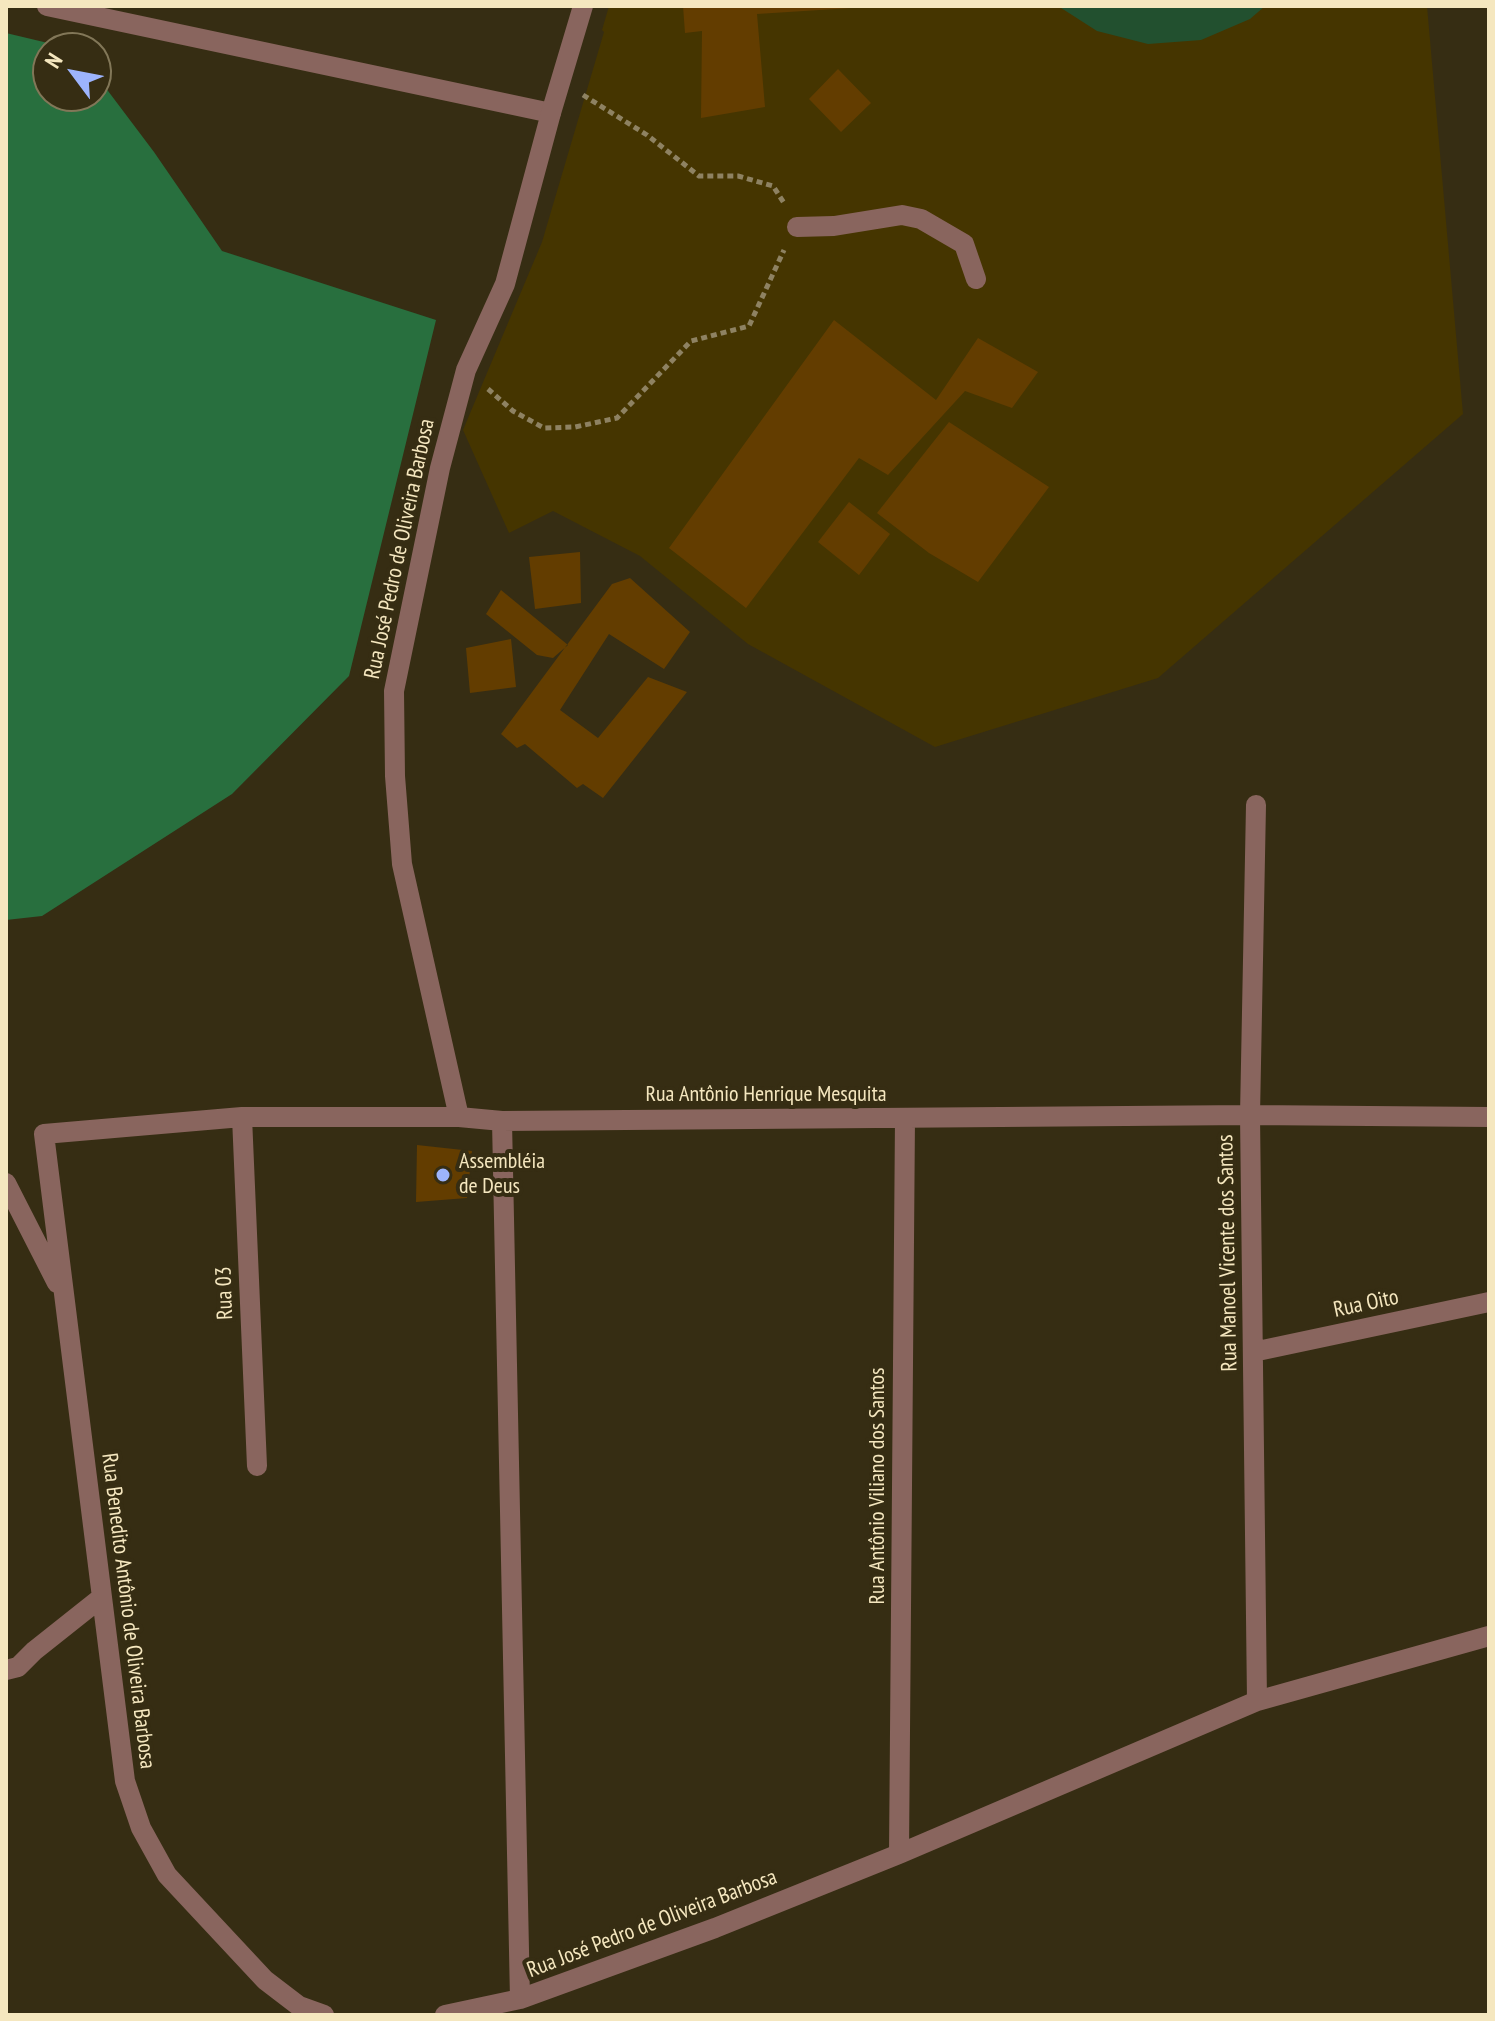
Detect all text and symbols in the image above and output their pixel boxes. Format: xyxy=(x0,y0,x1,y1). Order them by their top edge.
north arrow xyxy=(32,32,112,112)
text: N xyxy=(38,48,68,73)
street label: Rua José Pedro de Oliveira Barbosa xyxy=(360,417,440,681)
street label: Rua Antônio Henrique Mesquita xyxy=(646,1082,886,1108)
street label: Rua Manoel Vicente dos Santos xyxy=(1213,1134,1243,1372)
place label: Assembléia de Deus xyxy=(459,1149,545,1200)
marker: Assembléia de Deus xyxy=(434,1166,452,1184)
street label: Rua 03 xyxy=(211,1266,239,1320)
street label: Rua Oito xyxy=(1331,1284,1401,1324)
street label: Rua Antônio Viliano dos Santos xyxy=(865,1368,891,1604)
street label: Rua Benedito Antônio de Oliveira Barbosa xyxy=(96,1452,160,1770)
street label: Rua José Pedro de Oliveira Barbosa xyxy=(523,1864,781,1984)

